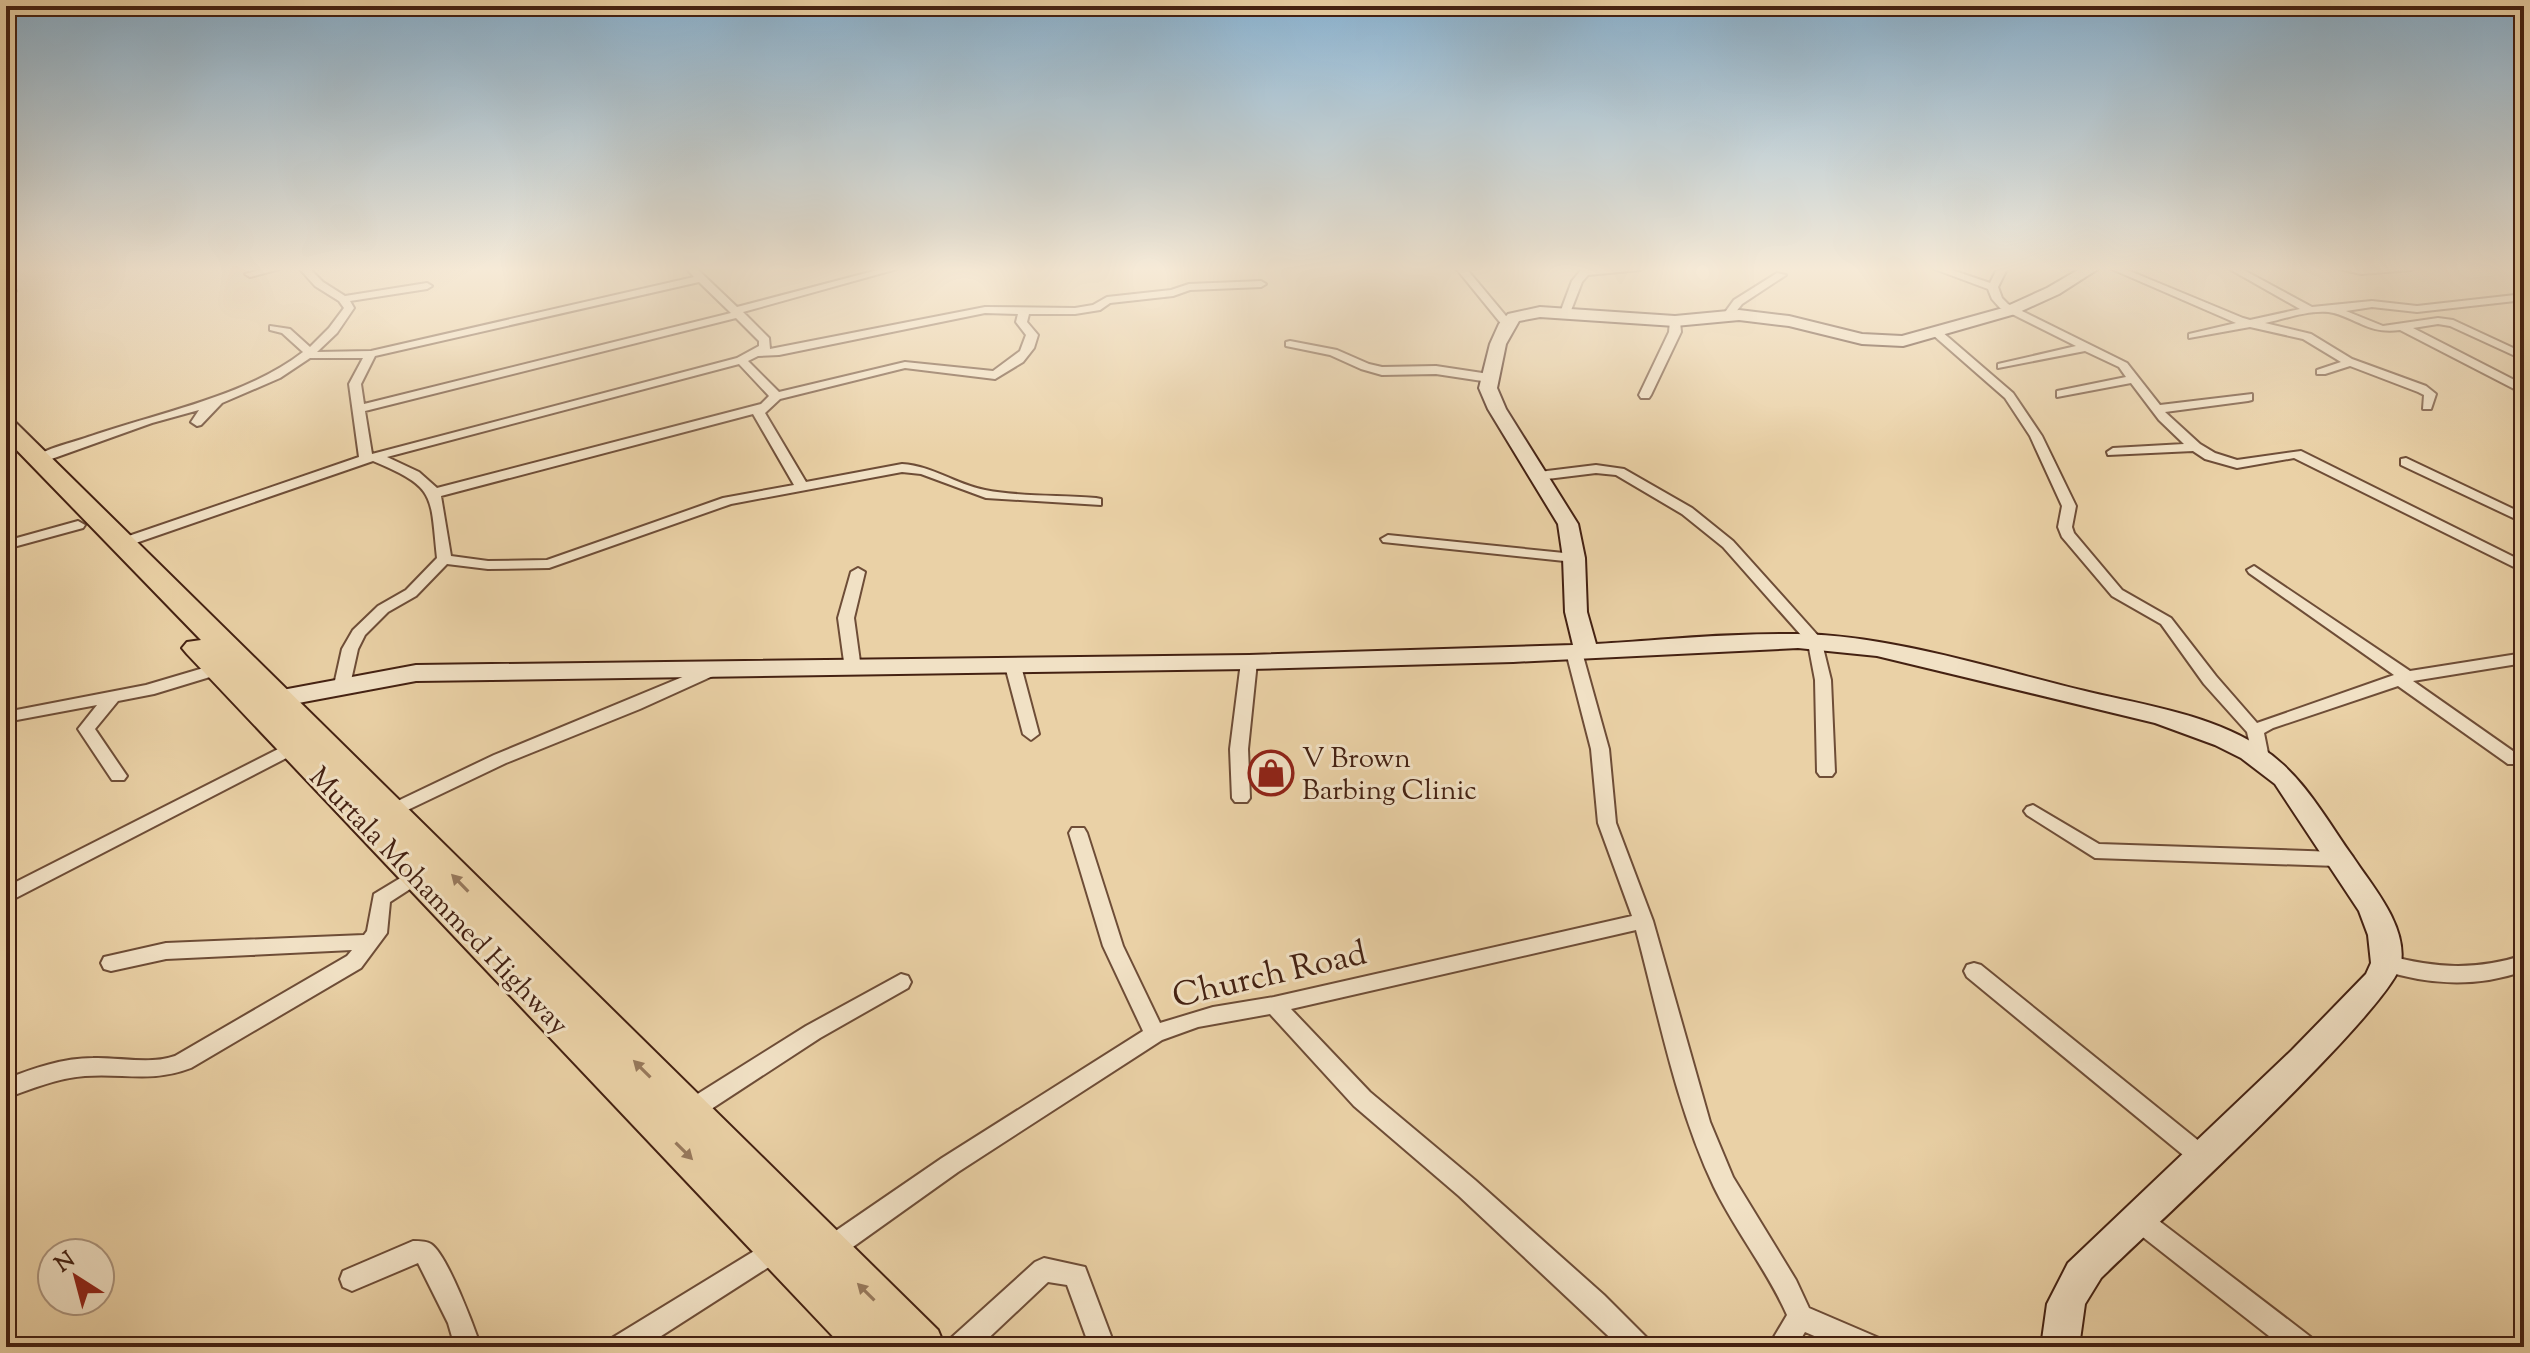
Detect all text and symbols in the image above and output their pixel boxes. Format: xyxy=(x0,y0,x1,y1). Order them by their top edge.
place label: V Brown Barbing Clinic xyxy=(1302,740,1477,812)
shop icon: V Brown Barbing Clinic xyxy=(1247,749,1295,797)
street label: Murtala Mohammed Highway xyxy=(299,759,577,1045)
one-way arrow xyxy=(451,874,470,893)
street label: Church Road xyxy=(1168,930,1372,1023)
one-way arrow xyxy=(633,1060,652,1078)
one-way arrow xyxy=(674,1141,692,1160)
north arrow xyxy=(36,1237,116,1317)
text: N xyxy=(49,1245,83,1281)
one-way arrow xyxy=(857,1283,876,1302)

